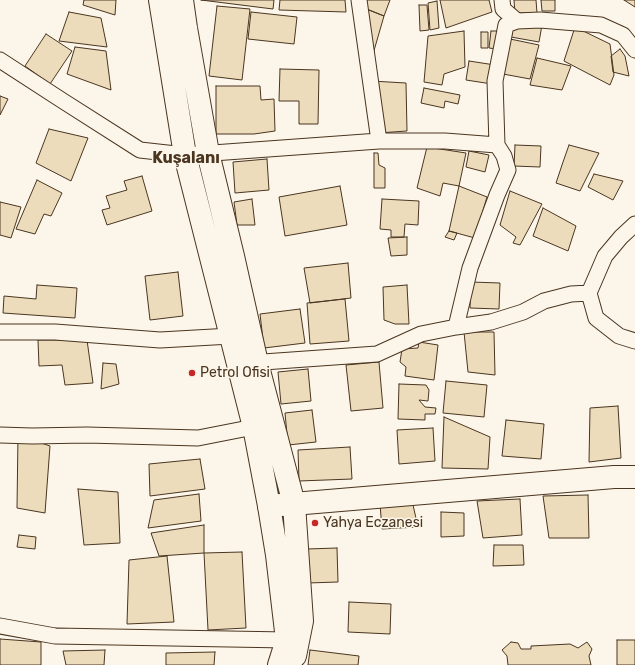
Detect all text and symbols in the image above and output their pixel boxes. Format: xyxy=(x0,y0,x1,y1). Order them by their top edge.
district label: Kuşalanı xyxy=(152,148,220,168)
place label: Petrol Ofisi xyxy=(200,365,270,381)
marker: Petrol Ofisi xyxy=(187,368,197,378)
place label: Yahya Eczanesi xyxy=(323,515,423,531)
marker: Yahya Eczanesi xyxy=(310,518,320,528)

